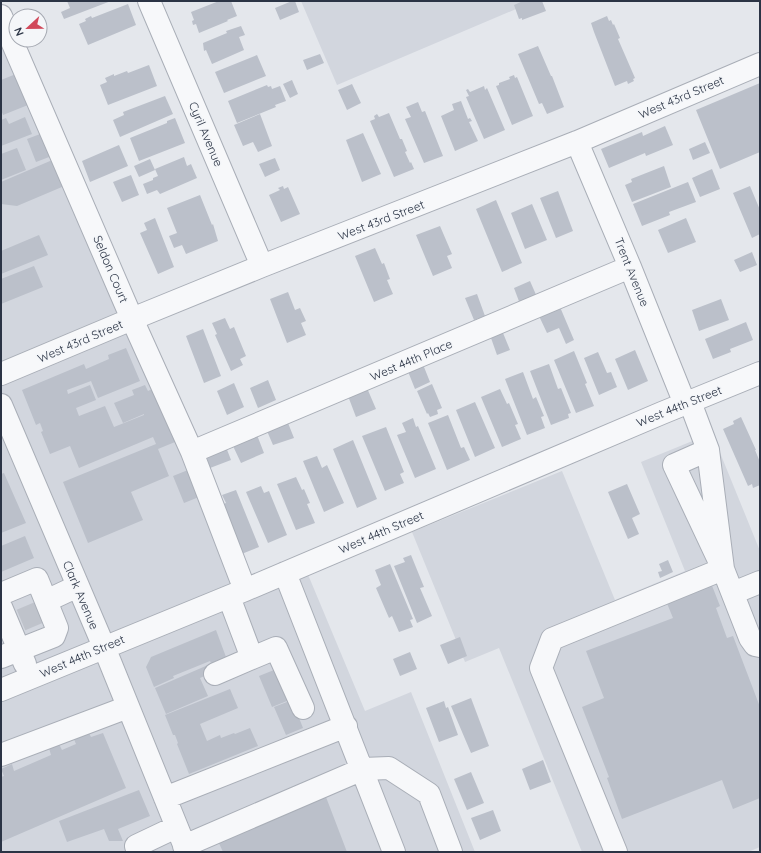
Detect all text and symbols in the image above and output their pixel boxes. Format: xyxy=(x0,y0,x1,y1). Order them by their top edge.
north arrow xyxy=(8,8,48,48)
text: N xyxy=(11,25,27,38)
street label: West 43rd Street xyxy=(636,72,726,122)
street label: Cyril Avenue xyxy=(186,99,226,169)
street label: West 43rd Street xyxy=(336,197,426,243)
street label: Seldon Court xyxy=(90,233,132,305)
street label: Trent Avenue xyxy=(611,235,653,309)
street label: West 43rd Street xyxy=(35,316,125,366)
street label: West 44th Place xyxy=(367,336,455,384)
street label: West 44th Street xyxy=(634,382,724,430)
street label: West 44th Street xyxy=(336,507,426,557)
street label: Clark Avenue xyxy=(60,558,102,632)
street label: West 44th Street xyxy=(37,631,127,681)

